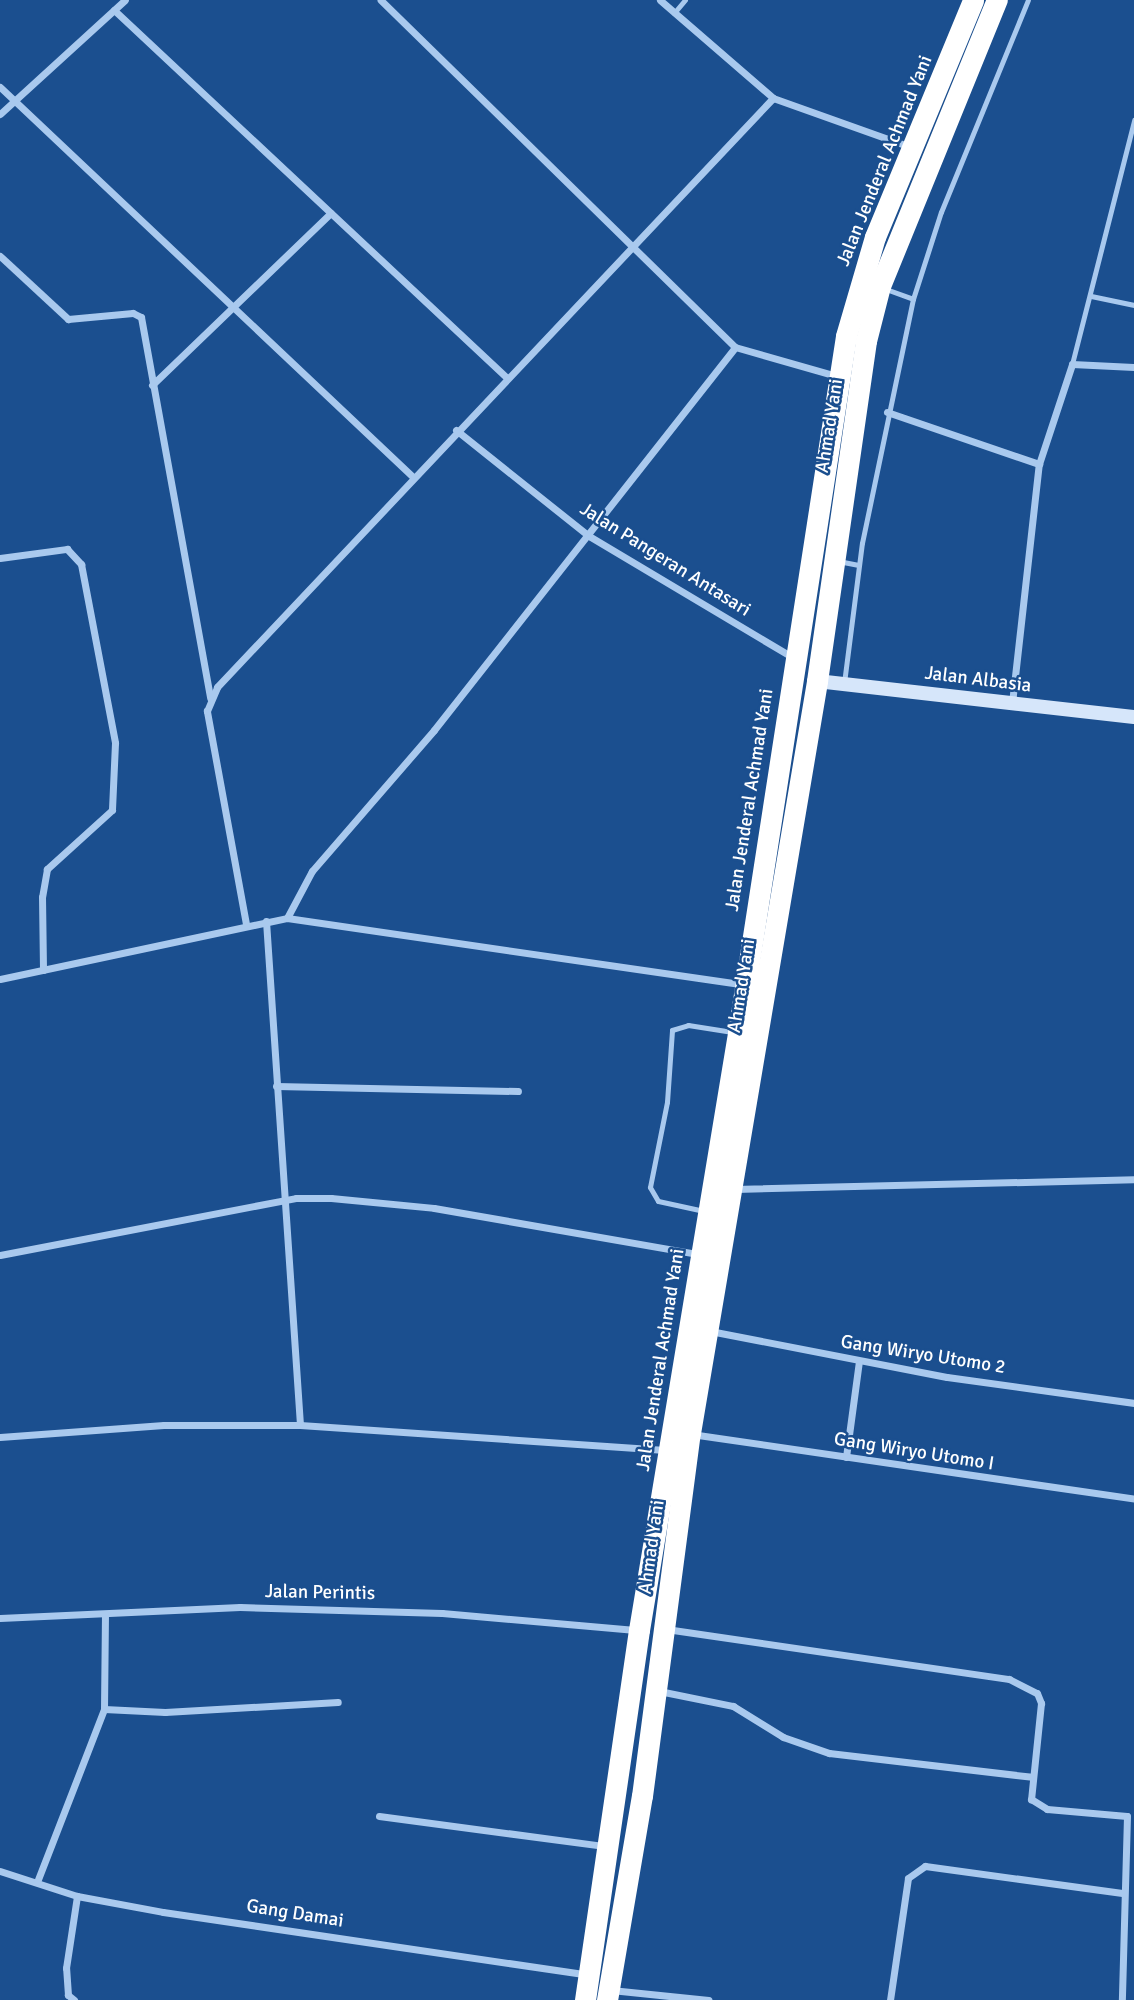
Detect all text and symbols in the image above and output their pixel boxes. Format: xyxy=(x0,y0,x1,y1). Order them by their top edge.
street label: Jalan Jenderal Achmad Yani xyxy=(832,52,938,270)
street label: Ahmad Yani xyxy=(811,377,849,475)
street label: Jalan Pangeran Antasari xyxy=(575,498,755,622)
street label: Jalan Albasia xyxy=(923,662,1033,698)
street label: Jalan Jenderal Achmad Yani xyxy=(721,687,779,913)
street label: Ahmad Yani xyxy=(723,937,761,1035)
street label: Jalan Jenderal Achmad Yani xyxy=(632,1247,690,1473)
street label: Gang Wiryo Utomo 2 xyxy=(839,1331,1007,1379)
street label: Gang Wiryo Utomo I xyxy=(832,1428,996,1476)
street label: Ahmad Yani xyxy=(634,1498,670,1596)
street label: Jalan Perintis xyxy=(265,1581,375,1605)
street label: Gang Damai xyxy=(245,1895,345,1933)

